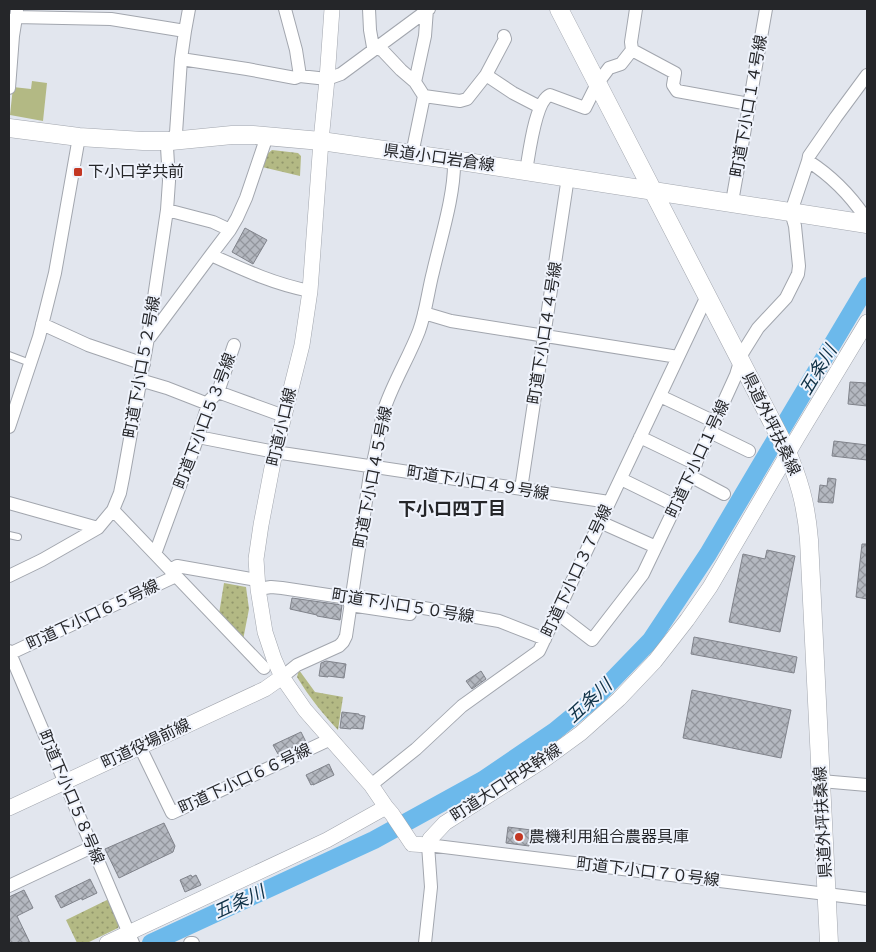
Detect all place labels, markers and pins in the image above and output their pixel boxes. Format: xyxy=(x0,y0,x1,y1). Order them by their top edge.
place label: 下小口学共前 xyxy=(88,162,184,182)
marker: 下小口学共前 xyxy=(72,166,84,178)
place label: 農機利用組合農器具庫 xyxy=(529,827,689,847)
marker: 農機利用組合農器具庫 xyxy=(513,831,525,843)

